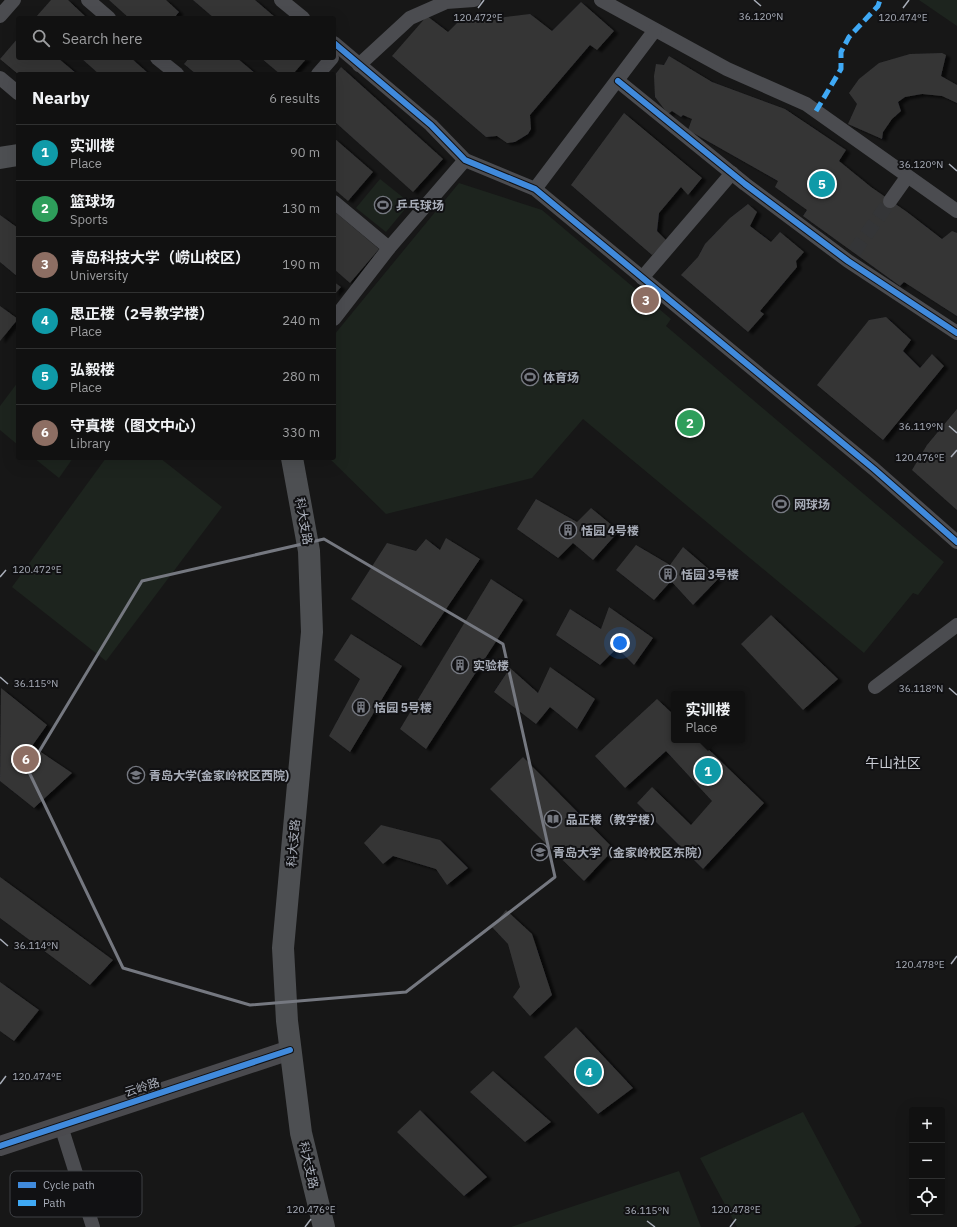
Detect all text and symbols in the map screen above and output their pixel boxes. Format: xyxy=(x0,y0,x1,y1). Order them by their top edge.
text: 36.120°N xyxy=(739,10,783,23)
text: 120.472°E xyxy=(453,11,503,24)
text: 120.474°E xyxy=(878,11,928,24)
search box xyxy=(16,16,336,60)
icon: search xyxy=(30,27,52,49)
text: Search here xyxy=(62,29,142,48)
text: Nearby xyxy=(32,87,90,109)
text: 6 results xyxy=(269,90,320,107)
text: 实训楼 xyxy=(70,136,115,155)
text: 1 xyxy=(41,144,49,161)
text: 90 m xyxy=(290,144,320,161)
text: Place xyxy=(70,155,102,172)
text: 36.120°N xyxy=(899,158,943,171)
pin: 5 xyxy=(809,169,835,199)
text: 篮球场 xyxy=(70,192,115,211)
sports icon: 乒乓球场 xyxy=(373,195,393,215)
place label: 乒乓球场 xyxy=(396,198,444,213)
text: 2 xyxy=(41,200,49,217)
text: 130 m xyxy=(282,200,320,217)
text: Sports xyxy=(70,211,108,228)
text: 青岛科技大学（崂山校区） xyxy=(70,248,250,267)
text: 3 xyxy=(41,256,49,273)
text: 190 m xyxy=(282,256,320,273)
text: University xyxy=(70,267,128,284)
pin: 3 xyxy=(633,285,659,315)
text: 思正楼（2号教学楼） xyxy=(70,304,214,323)
text: 4 xyxy=(41,312,49,329)
text: 240 m xyxy=(282,312,320,329)
text: Place xyxy=(70,323,102,340)
text: 弘毅楼 xyxy=(70,360,115,379)
sports icon: 体育场 xyxy=(520,367,540,387)
text: 5 xyxy=(41,368,49,385)
text: 280 m xyxy=(282,368,320,385)
place label: 体育场 xyxy=(543,370,579,385)
text: Place xyxy=(70,379,102,396)
pin: 2 xyxy=(677,408,703,438)
text: 守真楼（图文中心） xyxy=(70,416,205,435)
text: 36.119°N xyxy=(899,420,943,433)
text: 6 xyxy=(41,424,49,441)
text: 330 m xyxy=(282,424,320,441)
text: Library xyxy=(70,435,110,452)
text: 120.476°E xyxy=(895,451,945,464)
sports icon: 网球场 xyxy=(771,494,791,514)
street label: 科大支路 xyxy=(292,496,316,546)
place label: 网球场 xyxy=(794,497,830,512)
building icon: 恬园 4号楼 xyxy=(558,520,578,540)
place label: 恬园 4号楼 xyxy=(581,523,639,538)
text: 120.472°E xyxy=(12,563,62,576)
building icon: 恬园 3号楼 xyxy=(658,564,678,584)
place label: 恬园 3号楼 xyxy=(681,567,739,582)
your location xyxy=(610,633,630,653)
building icon: 实验楼 xyxy=(450,655,470,675)
place label: 实验楼 xyxy=(473,658,509,673)
text: 36.115°N xyxy=(14,677,58,690)
text: 36.118°N xyxy=(899,682,943,695)
popup xyxy=(671,691,745,743)
building icon: 恬园 5号楼 xyxy=(351,697,371,717)
place label: 恬园 5号楼 xyxy=(374,700,432,715)
text: 实训楼 xyxy=(685,700,731,719)
text: Place xyxy=(685,719,717,736)
pin: 6 xyxy=(13,744,39,774)
district label: 午山社区 xyxy=(865,754,921,772)
pin: 1 xyxy=(695,756,721,786)
school or university icon: 青岛大学(金家岭校区西院) xyxy=(126,765,146,785)
place label: 青岛大学(金家岭校区西院) xyxy=(149,768,289,783)
library icon: 品正楼（教学楼） xyxy=(543,809,563,829)
place label: 品正楼（教学楼） xyxy=(566,812,662,827)
street label: 科大支路 xyxy=(283,818,303,868)
school or university icon: 青岛大学（金家岭校区东院） xyxy=(530,842,550,862)
place label: 青岛大学（金家岭校区东院） xyxy=(553,845,709,860)
text: 36.114°N xyxy=(14,939,58,952)
text: 120.478°E xyxy=(895,958,945,971)
pin: 4 xyxy=(576,1057,602,1087)
text: 120.474°E xyxy=(12,1070,62,1083)
street label: 云岭路 xyxy=(123,1074,161,1100)
map controls xyxy=(909,1107,945,1215)
button: + xyxy=(909,1107,945,1143)
street label: 科大支路 xyxy=(296,1140,322,1190)
button: − xyxy=(909,1143,945,1179)
legend xyxy=(10,1171,142,1217)
text: Cycle path xyxy=(43,1178,95,1192)
button: locate xyxy=(909,1179,945,1215)
text: Path xyxy=(43,1196,66,1210)
text: 120.476°E xyxy=(286,1203,336,1216)
text: 120.478°E xyxy=(711,1203,761,1216)
text: 36.115°N xyxy=(625,1204,669,1217)

